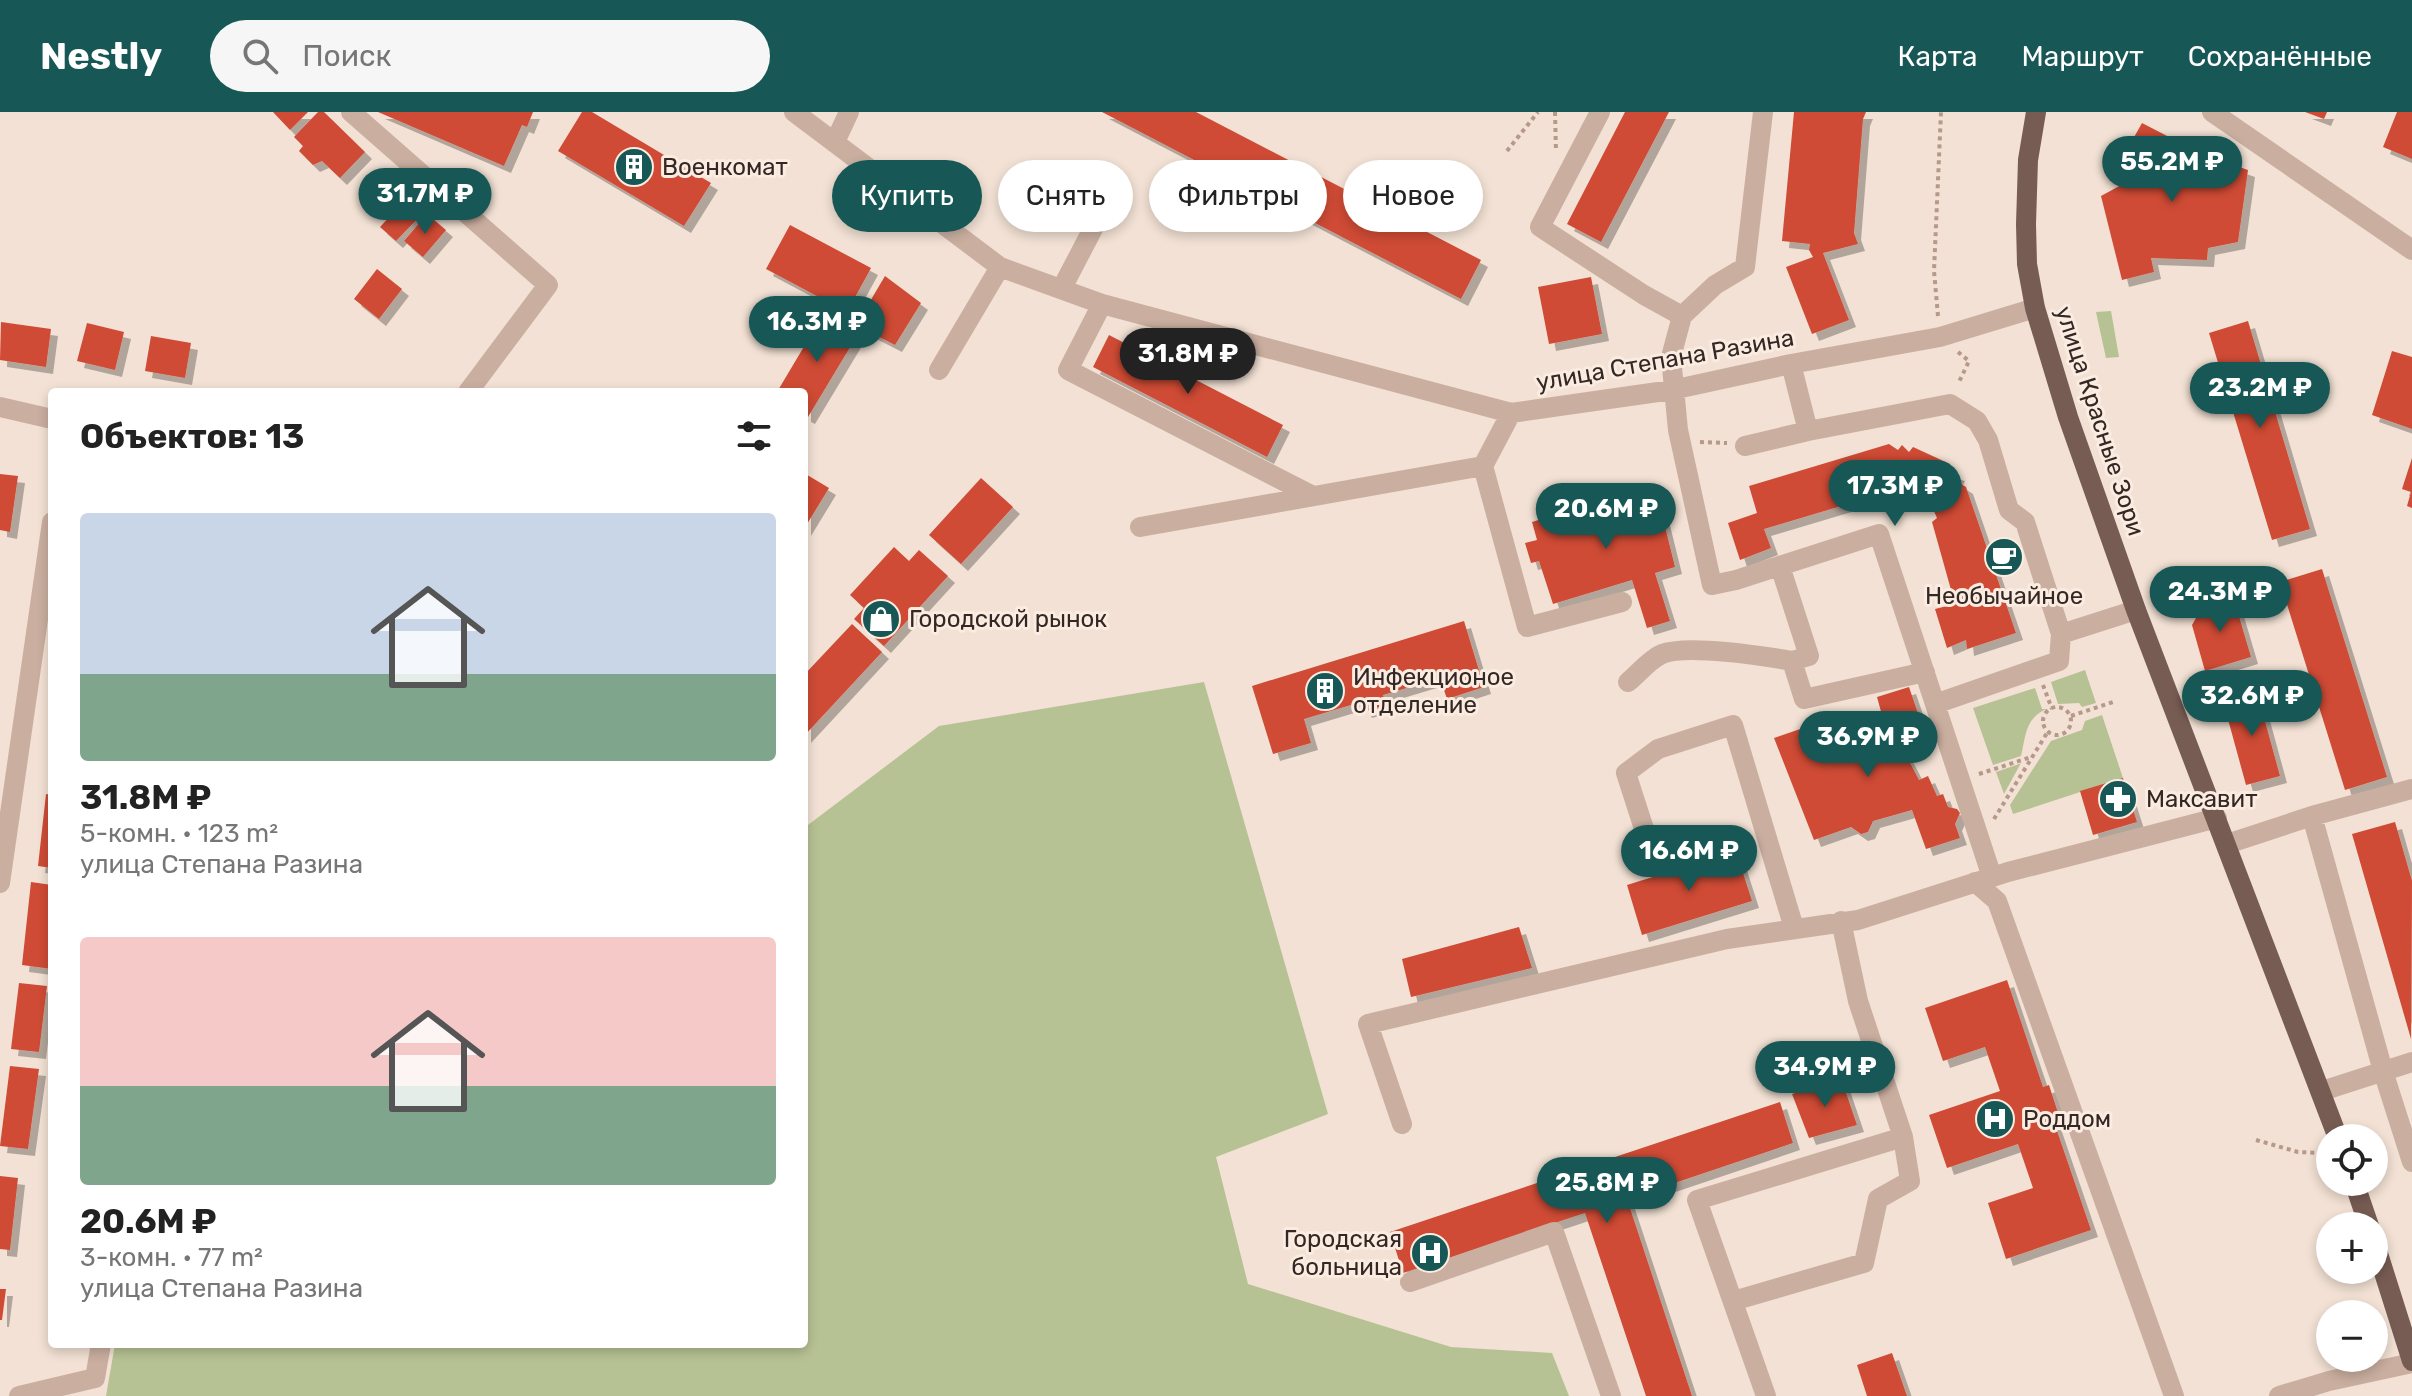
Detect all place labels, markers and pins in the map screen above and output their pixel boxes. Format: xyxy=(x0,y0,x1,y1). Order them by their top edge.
pin: 55.2M ₽ xyxy=(2098,136,2246,204)
building icon: Военкомат xyxy=(613,146,655,188)
place label: Военкомат xyxy=(662,153,788,181)
pin: 31.7M ₽ xyxy=(351,168,499,236)
pin: 16.3M ₽ xyxy=(743,296,891,364)
pin: 31.8M ₽ xyxy=(1114,328,1262,396)
pin: 23.2M ₽ xyxy=(2186,362,2334,430)
pin: 17.3M ₽ xyxy=(1821,460,1969,528)
pin: 20.6M ₽ xyxy=(1532,483,1680,551)
cafe icon: Необычайное xyxy=(1983,536,2025,578)
pin: 24.3M ₽ xyxy=(2146,566,2294,634)
place label: Необычайное xyxy=(1925,582,2083,610)
shop icon: Городской рынок xyxy=(860,598,902,640)
place label: Городской рынок xyxy=(909,605,1107,633)
place label: Инфекционое отделение xyxy=(1353,663,1514,719)
building icon: Инфекционое отделение xyxy=(1304,670,1346,712)
pin: 32.6M ₽ xyxy=(2178,670,2326,738)
pin: 36.9M ₽ xyxy=(1794,711,1942,779)
pharmacy icon: Максавит xyxy=(2097,778,2139,820)
place label: Максавит xyxy=(2146,785,2257,813)
pin: 16.6M ₽ xyxy=(1615,825,1763,893)
pin: 34.9M ₽ xyxy=(1751,1041,1899,1109)
hospital icon: Роддом xyxy=(1974,1098,2016,1140)
place label: Роддом xyxy=(2023,1105,2111,1133)
pin: 25.8M ₽ xyxy=(1533,1157,1681,1225)
place label: Городская больница xyxy=(1284,1225,1402,1281)
hospital icon: Городская больница xyxy=(1409,1232,1451,1274)

